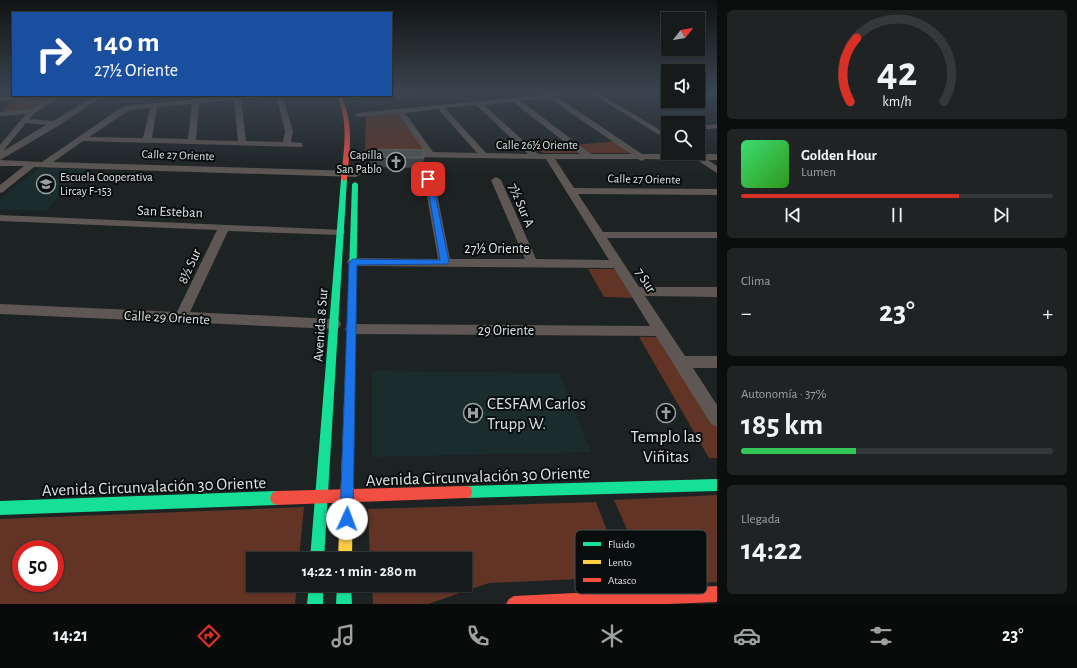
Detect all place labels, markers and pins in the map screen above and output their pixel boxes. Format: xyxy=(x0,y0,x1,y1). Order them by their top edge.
place label: Capilla San Pablo xyxy=(336,149,382,175)
church icon: Capilla San Pablo xyxy=(385,151,407,173)
pin xyxy=(411,162,445,196)
place label: Escuela Cooperativa Lircay F-153 xyxy=(60,171,153,198)
school or university icon: Escuela Cooperativa Lircay F-153 xyxy=(35,173,57,195)
place label: CESFAM Carlos Trupp W. xyxy=(487,395,586,432)
hospital icon: CESFAM Carlos Trupp W. xyxy=(462,402,484,424)
church icon: Templo las Viñitas xyxy=(655,402,677,424)
place label: Templo las Viñitas xyxy=(631,428,702,465)

